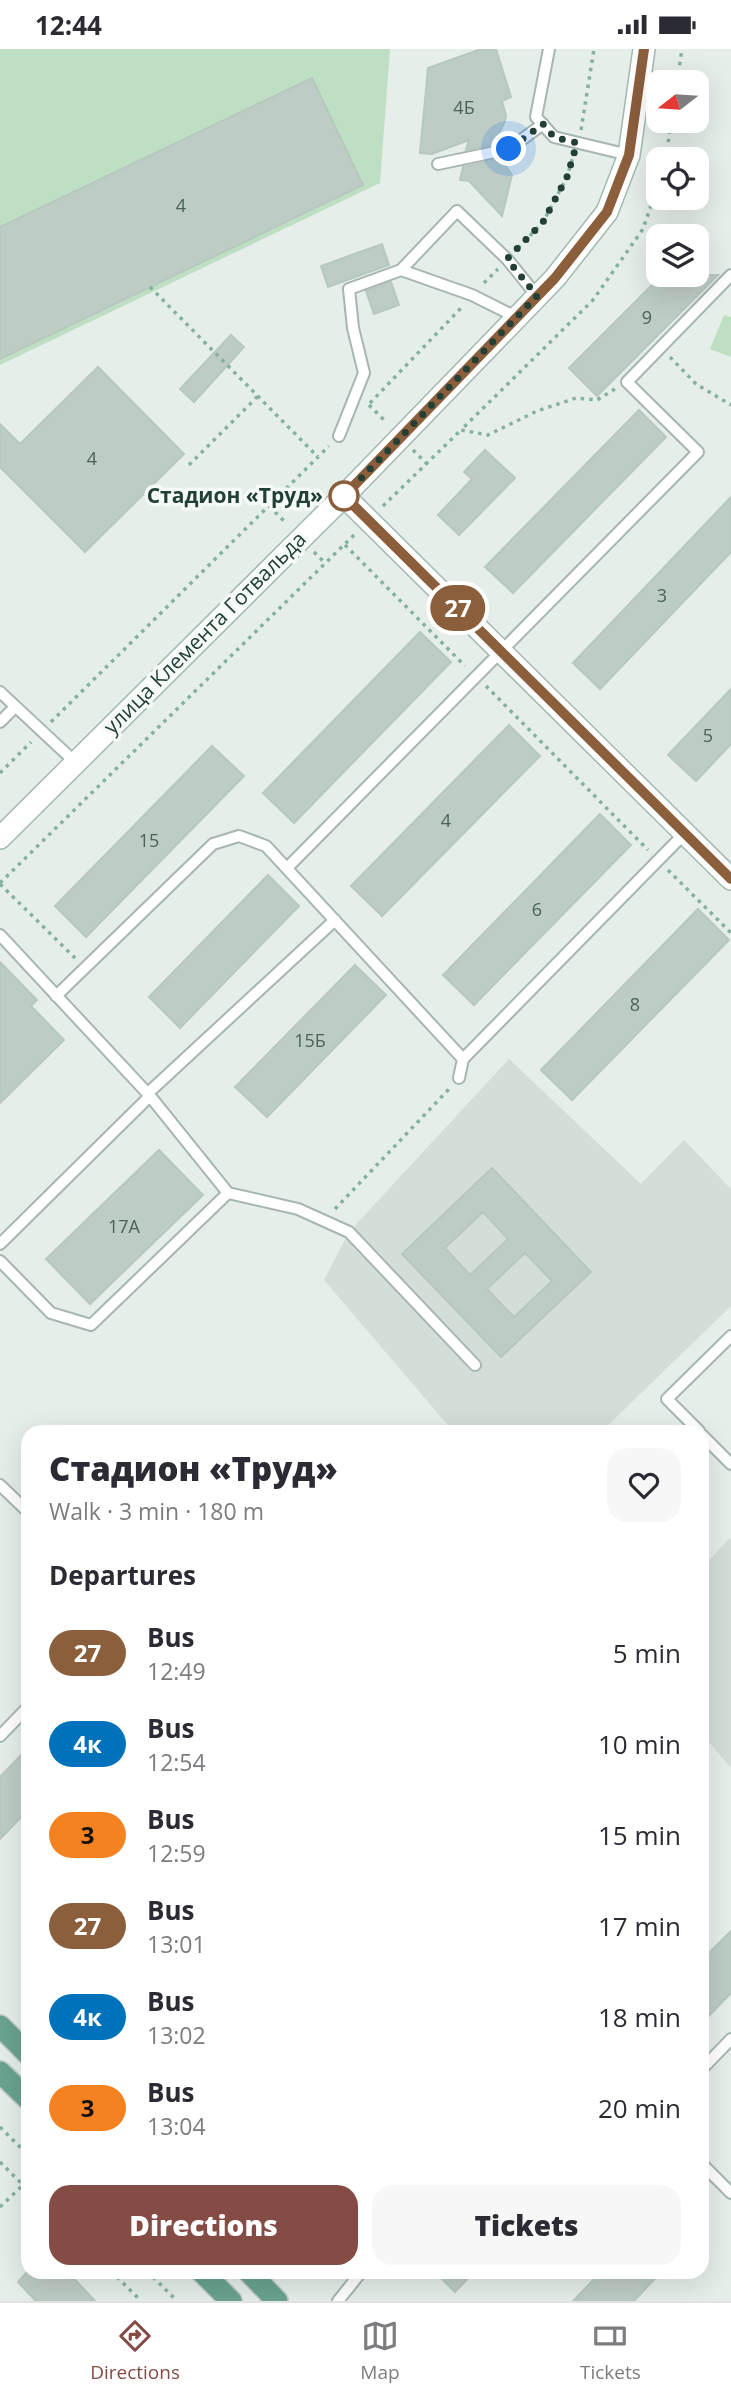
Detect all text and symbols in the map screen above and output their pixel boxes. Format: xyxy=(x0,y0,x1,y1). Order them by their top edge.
text: 12:44 xyxy=(35,7,102,43)
north arrow xyxy=(646,70,709,133)
map controls xyxy=(646,70,709,287)
house number: 4Б xyxy=(453,95,475,119)
your location xyxy=(491,131,526,166)
button: locate xyxy=(646,147,709,210)
house number: 4 xyxy=(176,193,186,217)
button: layers xyxy=(646,224,709,287)
house number: 9 xyxy=(642,305,652,329)
house number: 4 xyxy=(87,446,97,470)
place label: Стадион «Труд» xyxy=(147,481,323,509)
marker: Стадион «Труд» xyxy=(329,481,359,511)
street label: улица Клемента Готвальда xyxy=(97,525,312,740)
house number: 3 xyxy=(657,583,667,607)
line badge: 27 xyxy=(426,585,490,631)
text: 27 xyxy=(444,591,472,624)
house number: 5 xyxy=(703,723,713,747)
house number: 4 xyxy=(441,808,451,832)
house number: 15 xyxy=(139,828,159,852)
house number: 6 xyxy=(532,897,542,921)
house number: 8 xyxy=(630,992,640,1016)
house number: 15Б xyxy=(294,1028,326,1052)
house number: 17А xyxy=(108,1214,141,1238)
text: Стадион «Труд» xyxy=(49,1446,338,1491)
button: heart xyxy=(607,1448,681,1522)
text: Walk · 3 min · 180 m xyxy=(49,1495,264,1527)
text: Departures xyxy=(49,1557,196,1593)
text: Bus xyxy=(147,1619,194,1655)
text: 5 min xyxy=(613,1635,681,1671)
text: 27 xyxy=(74,1636,101,1669)
text: 12:49 xyxy=(147,1655,206,1687)
text: Bus xyxy=(147,1710,194,1746)
text: 10 min xyxy=(598,1726,681,1762)
text: 4к xyxy=(73,1727,102,1760)
text: 12:54 xyxy=(147,1746,206,1778)
text: Bus xyxy=(147,1801,194,1837)
text: 15 min xyxy=(598,1817,681,1853)
text: 3 xyxy=(81,1818,94,1851)
text: 12:59 xyxy=(147,1837,206,1869)
text: Bus xyxy=(147,1892,194,1928)
text: 17 min xyxy=(598,1908,681,1944)
text: 27 xyxy=(74,1909,101,1942)
text: 13:01 xyxy=(147,1928,206,1960)
text: Bus xyxy=(147,1983,194,2019)
text: 18 min xyxy=(598,1999,681,2035)
text: 4к xyxy=(73,2000,102,2033)
text: 13:02 xyxy=(147,2019,206,2051)
text: Bus xyxy=(147,2074,194,2110)
text: 20 min xyxy=(598,2090,681,2126)
text: 3 xyxy=(81,2091,94,2124)
text: 13:04 xyxy=(147,2110,206,2142)
button: Directions xyxy=(49,2185,358,2265)
button: Tickets xyxy=(372,2185,681,2265)
tab: Directions xyxy=(90,2317,180,2385)
tab: Map xyxy=(360,2317,400,2385)
tab: Tickets xyxy=(580,2317,641,2385)

